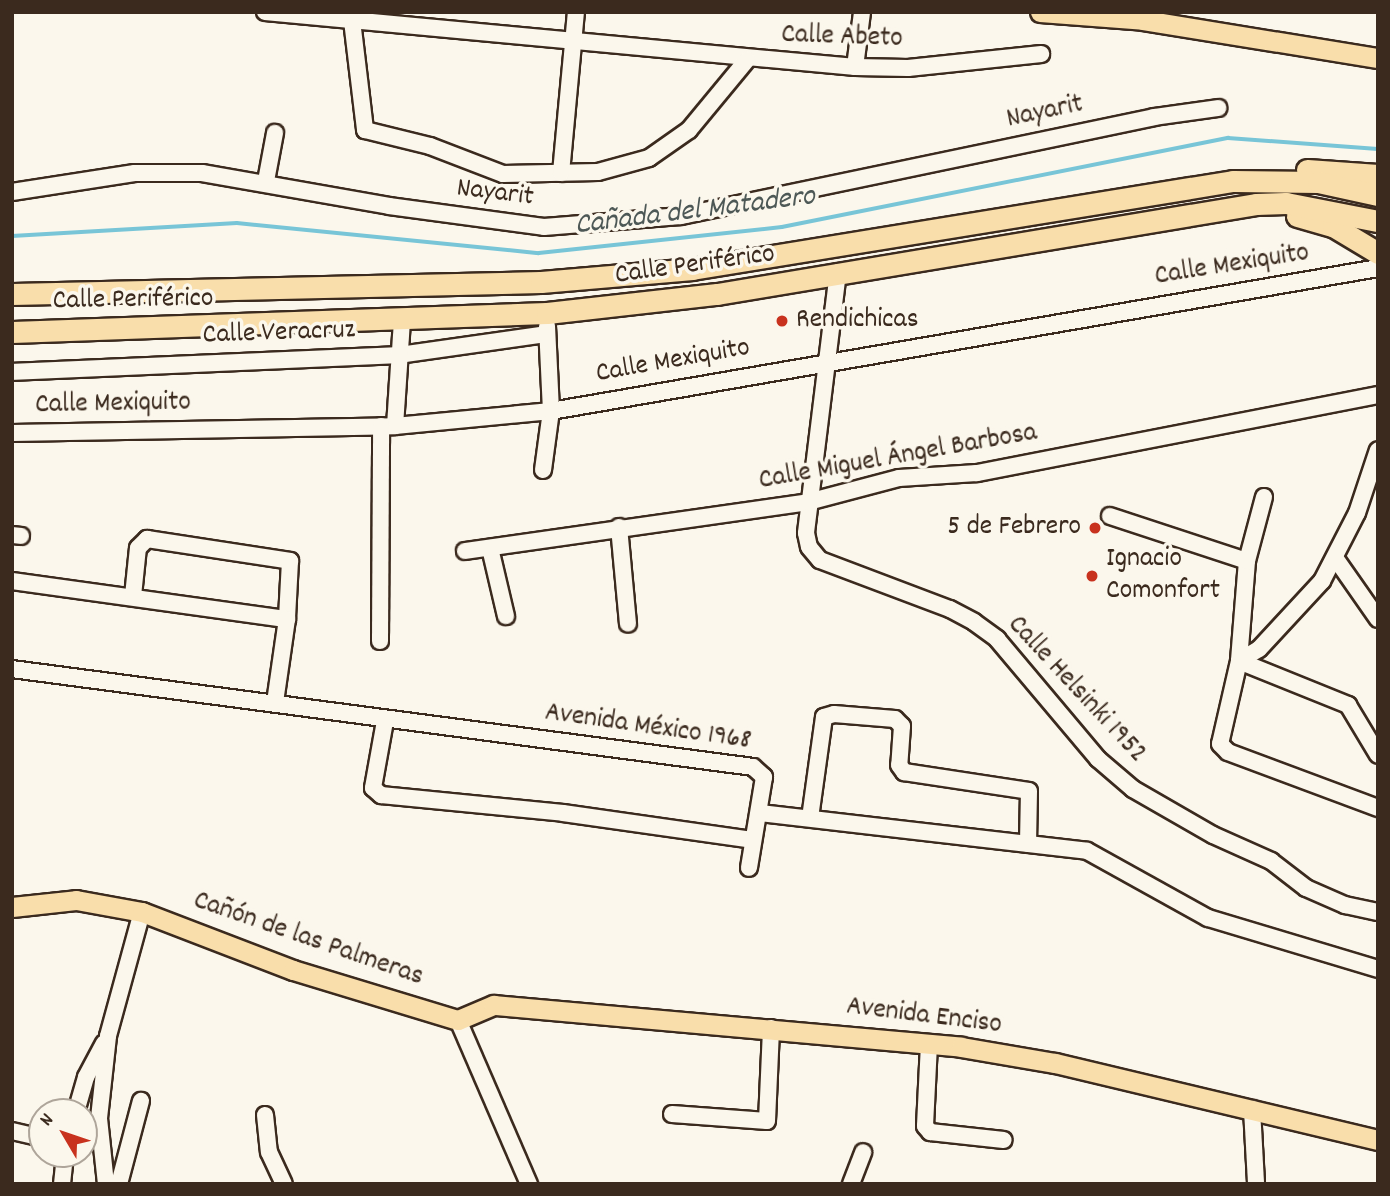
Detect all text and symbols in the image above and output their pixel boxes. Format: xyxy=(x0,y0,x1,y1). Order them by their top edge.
street label: Calle Abeto xyxy=(781,19,903,57)
street label: Nayarit xyxy=(1004,89,1086,137)
street label: Nayarit xyxy=(455,173,535,215)
water label: Cañada del Matadero xyxy=(573,180,817,246)
street label: Calle Mexiquito xyxy=(1152,237,1312,295)
street label: Calle Periférico xyxy=(613,238,777,294)
street label: Calle Periférico xyxy=(52,283,214,319)
place label: Rendichicas xyxy=(796,304,919,338)
marker: Rendichicas xyxy=(774,313,790,329)
street label: Calle Veracruz xyxy=(202,315,356,353)
street label: Calle Mexiquito xyxy=(593,332,753,392)
street label: Calle Mexiquito xyxy=(35,387,191,423)
street label: Calle Miguel Ángel Barbosa xyxy=(756,417,1040,499)
place label: 5 de Febrero xyxy=(947,511,1081,545)
marker: 5 de Febrero xyxy=(1087,520,1103,536)
place label: Ignacio Comonfort xyxy=(1106,543,1220,609)
marker: Ignacio Comonfort xyxy=(1084,568,1100,584)
street label: Calle Helsinki 1952 xyxy=(999,609,1153,771)
street label: Avenida México 1968 xyxy=(543,697,753,759)
street label: Cañón de las Palmeras xyxy=(189,885,427,995)
street label: Avenida Enciso xyxy=(844,991,1004,1043)
north arrow xyxy=(28,1098,98,1168)
text: N xyxy=(34,1109,61,1133)

